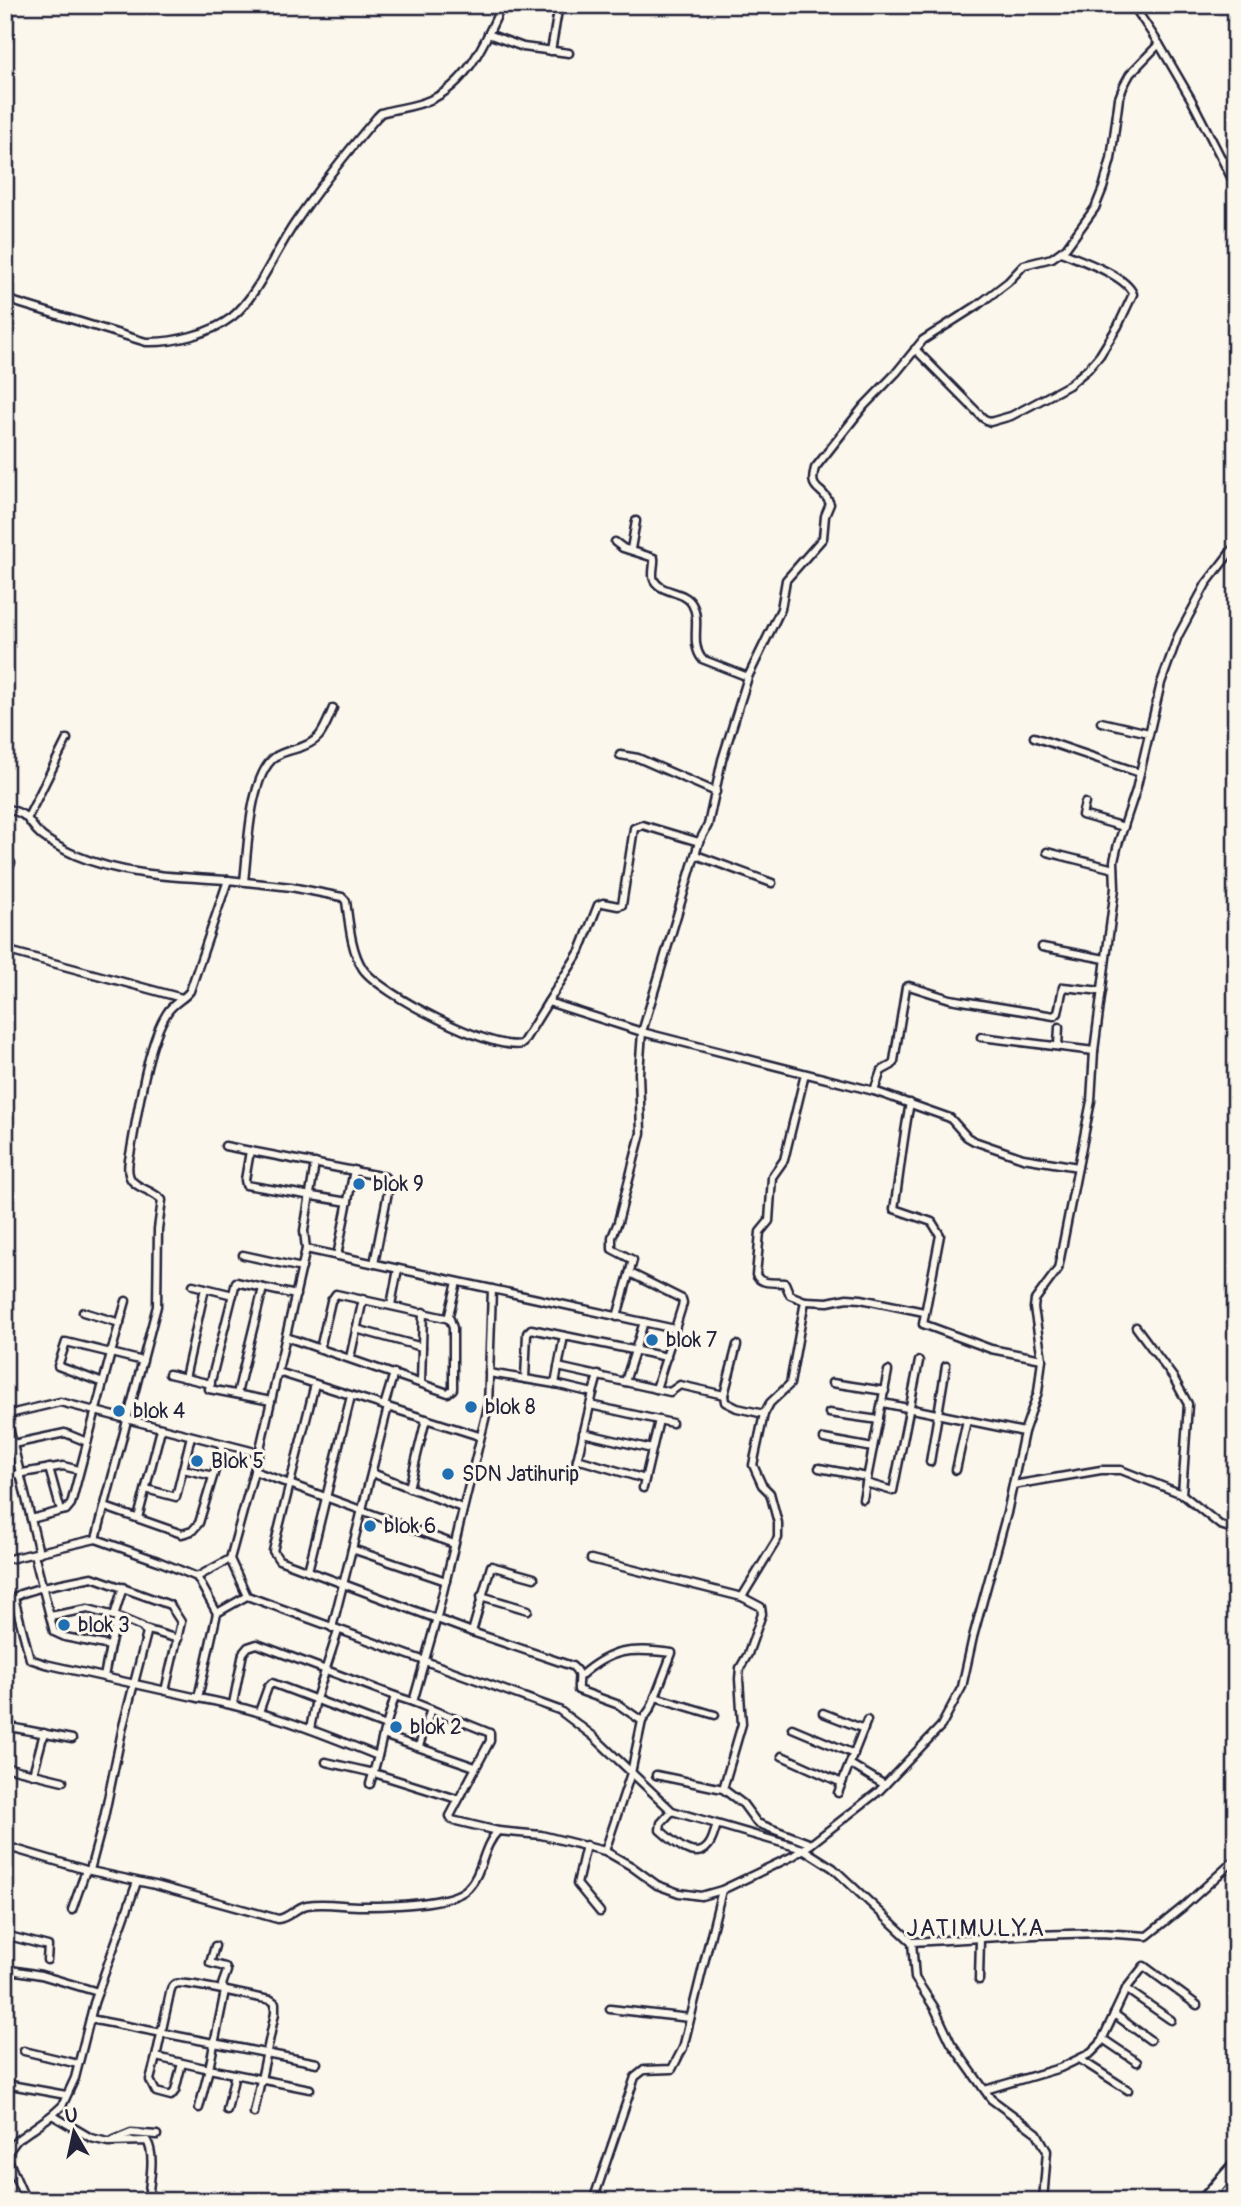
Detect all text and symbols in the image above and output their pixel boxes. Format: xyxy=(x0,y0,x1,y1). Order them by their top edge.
place label: blok 9 xyxy=(373,1171,424,1198)
marker: blok 9 xyxy=(351,1176,367,1192)
place label: blok 7 xyxy=(666,1327,717,1354)
marker: blok 7 xyxy=(644,1332,660,1348)
place label: blok 8 xyxy=(485,1394,535,1421)
place label: blok 4 xyxy=(133,1398,185,1425)
marker: blok 8 xyxy=(463,1399,479,1415)
marker: blok 4 xyxy=(111,1403,127,1419)
place label: Blok 5 xyxy=(211,1448,264,1475)
marker: Blok 5 xyxy=(189,1453,205,1469)
place label: SDN Jatihurip xyxy=(462,1461,579,1488)
marker: SDN Jatihurip xyxy=(440,1466,456,1482)
place label: blok 6 xyxy=(384,1513,436,1540)
marker: blok 6 xyxy=(362,1518,378,1534)
place label: blok 3 xyxy=(78,1612,130,1639)
marker: blok 3 xyxy=(56,1617,72,1633)
place label: blok 2 xyxy=(410,1714,462,1741)
marker: blok 2 xyxy=(388,1719,404,1735)
district label: JATIMULYA xyxy=(906,1914,1046,1943)
north arrow xyxy=(38,2098,108,2168)
text: U xyxy=(63,2103,80,2129)

